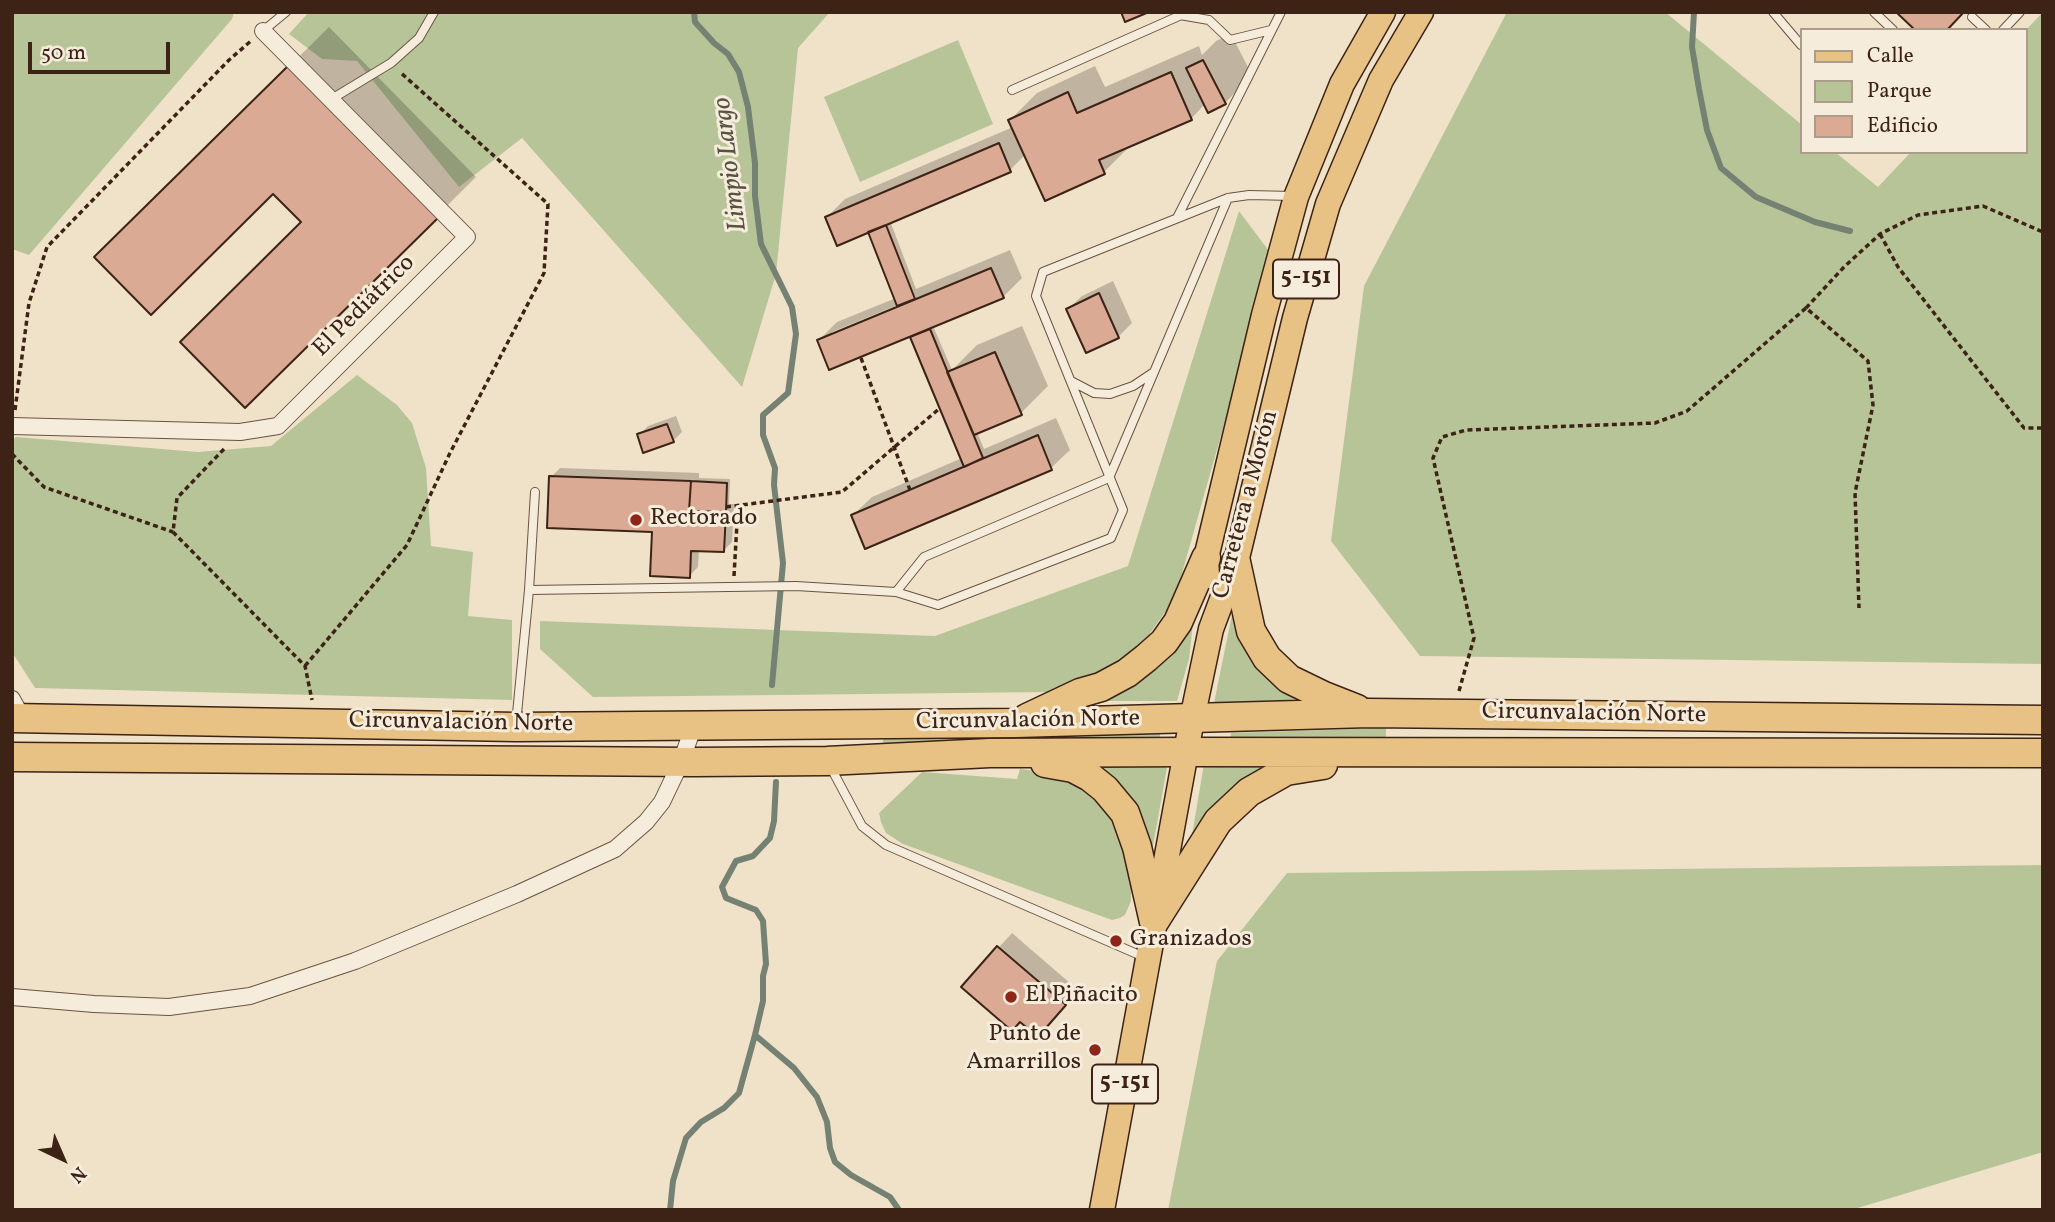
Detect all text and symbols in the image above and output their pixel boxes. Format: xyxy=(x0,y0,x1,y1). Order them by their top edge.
scale bar xyxy=(32,28,173,72)
legend xyxy=(1800,28,2027,154)
text: 50 m xyxy=(41,39,86,68)
text: Calle xyxy=(1867,42,1914,71)
text: Parque xyxy=(1867,77,1932,106)
water label: Limpio Largo xyxy=(708,95,756,233)
text: Edificio xyxy=(1867,112,1938,141)
street label: El Pediátrico xyxy=(308,250,422,364)
road number: 5-151 xyxy=(1273,260,1339,298)
street label: Carretera a Morón xyxy=(1208,408,1286,602)
place label: Rectorado xyxy=(650,506,757,534)
marker: Rectorado xyxy=(628,512,644,528)
street label: Circunvalación Norte xyxy=(1482,699,1706,731)
street label: Circunvalación Norte xyxy=(916,706,1140,738)
street label: Circunvalación Norte xyxy=(349,708,573,740)
place label: Granizados xyxy=(1130,927,1252,955)
marker: Granizados xyxy=(1108,933,1124,949)
place label: El Piñacito xyxy=(1025,983,1138,1011)
marker: El Piñacito xyxy=(1003,989,1019,1005)
place label: Punto de Amarrillos xyxy=(966,1022,1081,1078)
marker: Punto de Amarrillos xyxy=(1087,1042,1103,1058)
road number: 5-151 xyxy=(1092,1064,1158,1104)
north arrow xyxy=(28,1124,98,1194)
text: N xyxy=(64,1160,92,1188)

